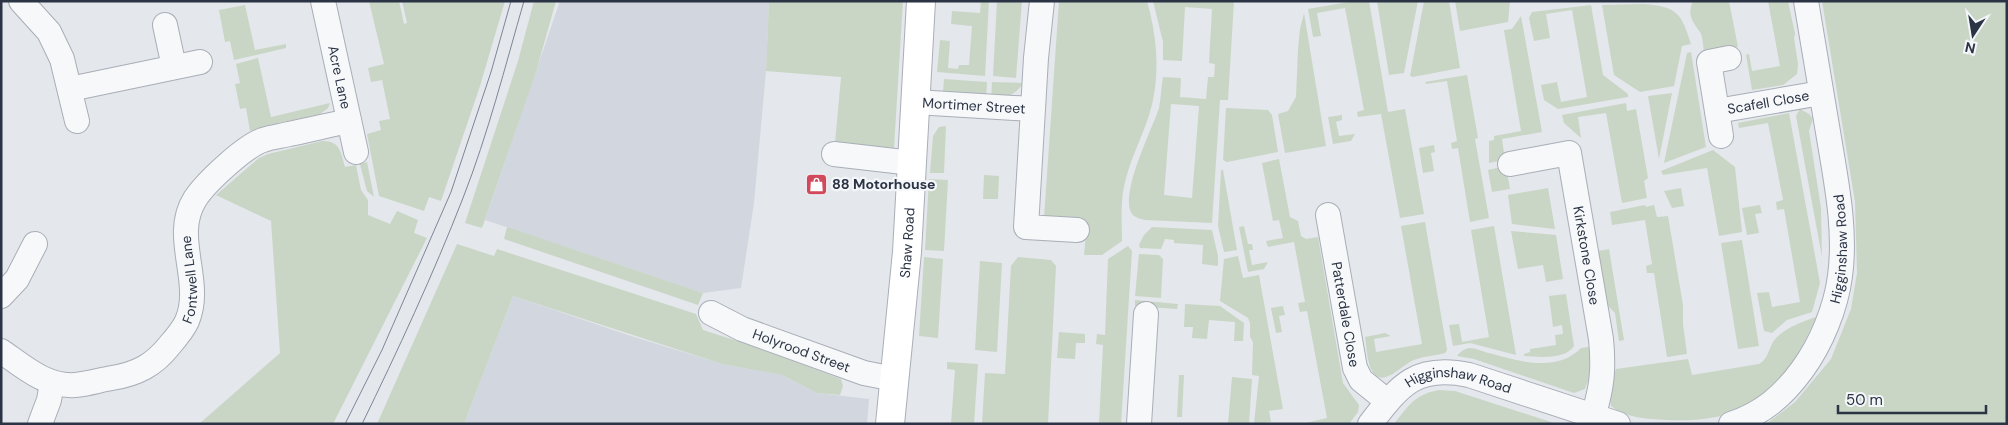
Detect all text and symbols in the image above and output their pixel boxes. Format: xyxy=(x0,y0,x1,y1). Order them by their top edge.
north arrow xyxy=(1948,10,1998,60)
text: N xyxy=(1963,38,1977,58)
street label: Acre Lane xyxy=(324,44,355,111)
street label: Scafell Close xyxy=(1726,86,1811,118)
street label: Mortimer Street xyxy=(922,93,1026,118)
shop icon: 88 Motorhouse xyxy=(804,172,828,196)
place label: 88 Motorhouse xyxy=(832,175,936,193)
street label: Higginshaw Road xyxy=(1826,193,1851,306)
street label: Kirkstone Close xyxy=(1569,205,1604,306)
street label: Shaw Road xyxy=(895,207,918,279)
street label: Fontwell Lane xyxy=(177,235,201,326)
street label: Patterdale Close xyxy=(1327,260,1364,369)
street label: Holyrood Street xyxy=(750,325,853,376)
street label: Higginshaw Road xyxy=(1401,363,1514,397)
scale bar xyxy=(1838,382,1986,414)
text: 50 m xyxy=(1846,390,1883,410)

